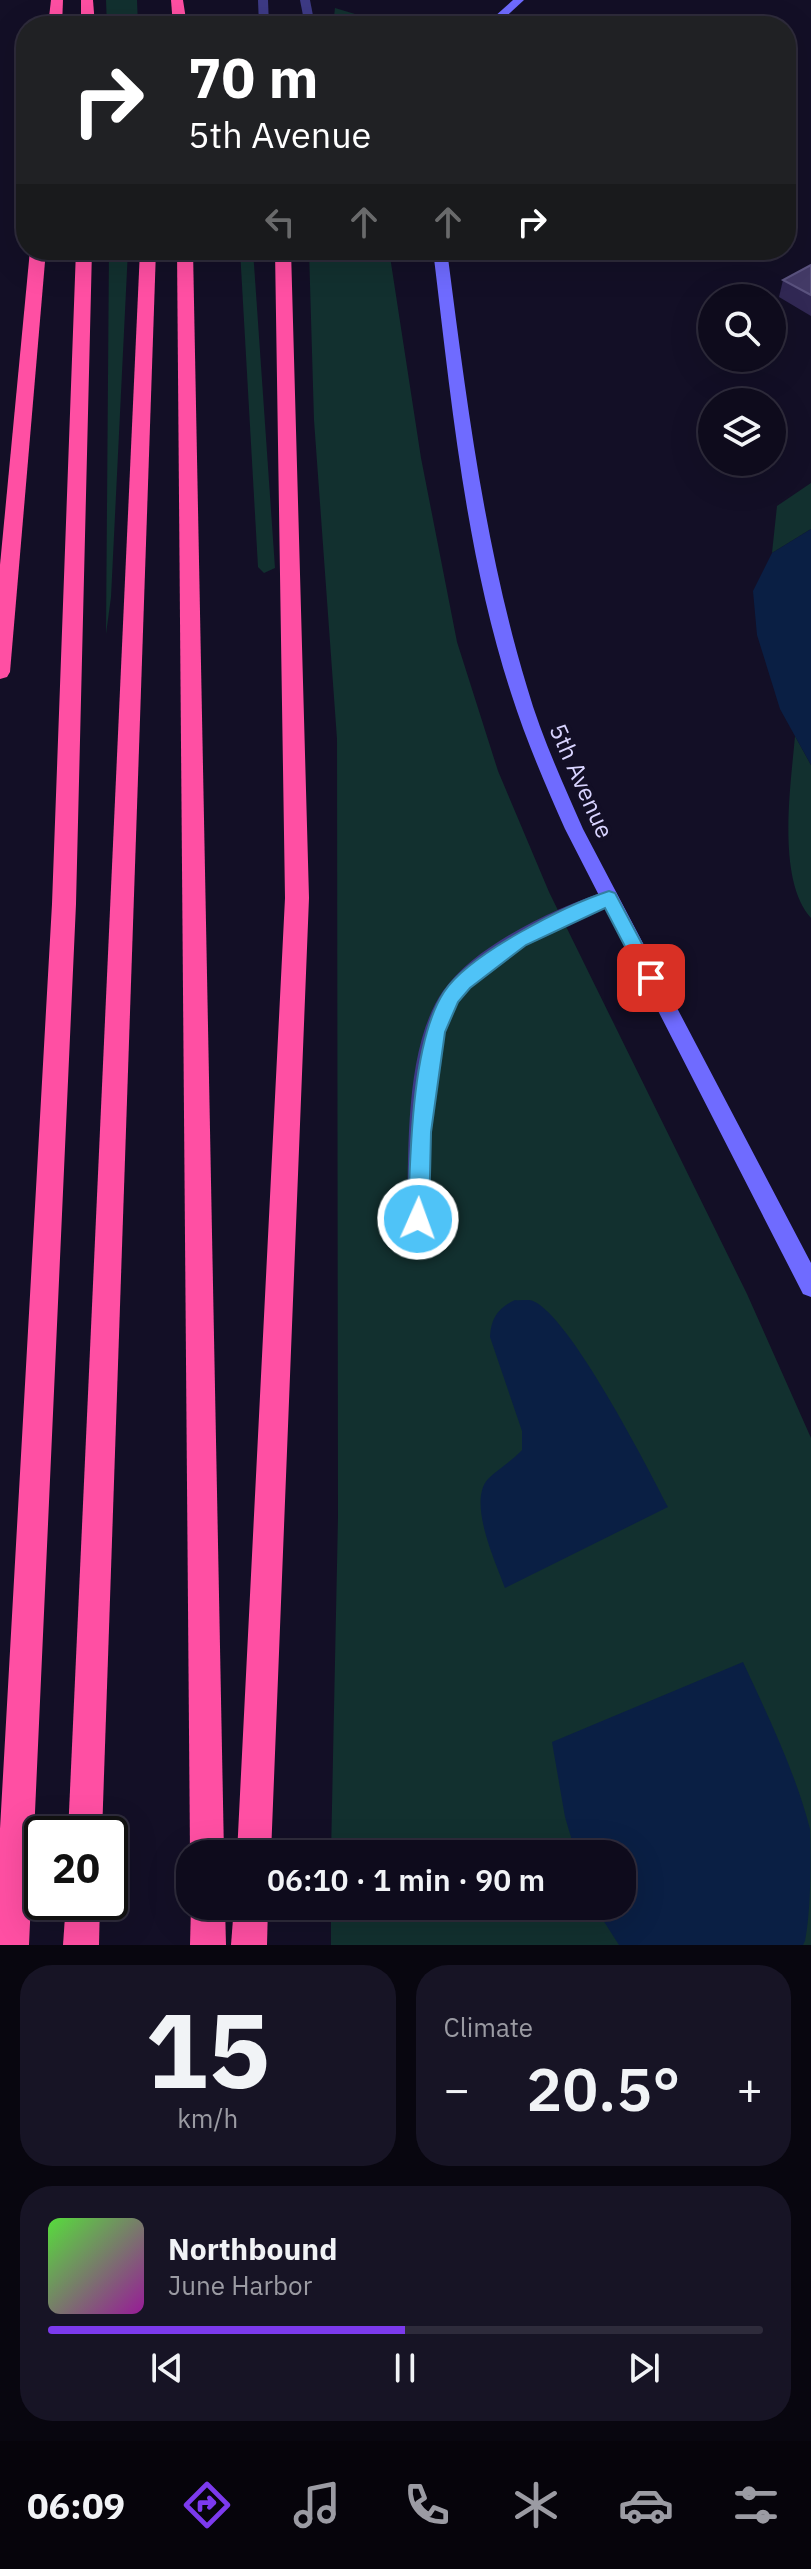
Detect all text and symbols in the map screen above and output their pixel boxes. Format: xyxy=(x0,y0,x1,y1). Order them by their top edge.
text: 70 m xyxy=(188,41,318,113)
icon: right xyxy=(56,48,160,152)
text: 5th Avenue xyxy=(188,111,371,158)
icon: left xyxy=(258,200,302,244)
icon: ahead xyxy=(342,200,386,244)
icon: ahead xyxy=(426,200,470,244)
icon: right xyxy=(510,200,554,244)
map controls xyxy=(698,284,786,476)
button: search xyxy=(698,284,786,372)
button: layers xyxy=(698,388,786,476)
street label: 5th Avenue xyxy=(542,718,621,843)
pin xyxy=(617,944,685,1012)
icon: arrive xyxy=(629,956,673,1000)
position arrow xyxy=(376,1177,460,1261)
speed limit sign: 20 xyxy=(24,1816,128,1920)
text: 06:10 · 1 min · 90 m xyxy=(267,1860,545,1899)
text: 15 xyxy=(145,1981,270,2117)
text: Climate xyxy=(444,2010,533,2044)
text: 20.5° xyxy=(526,2049,680,2128)
text: − xyxy=(444,2060,470,2117)
text: + xyxy=(737,2060,763,2117)
text: km/h xyxy=(177,2101,238,2135)
text: Northbound xyxy=(168,2229,337,2268)
text: June Harbor xyxy=(168,2268,312,2302)
icon: previous xyxy=(145,2346,189,2390)
icon: pause xyxy=(383,2346,427,2390)
icon: next xyxy=(622,2346,666,2390)
icon: directions xyxy=(179,2477,235,2533)
icon: music xyxy=(289,2477,345,2533)
icon: phone xyxy=(399,2477,455,2533)
icon: climate xyxy=(508,2477,564,2533)
icon: car xyxy=(618,2477,674,2533)
icon: filters xyxy=(728,2477,784,2533)
text: 06:09 xyxy=(27,2482,125,2529)

